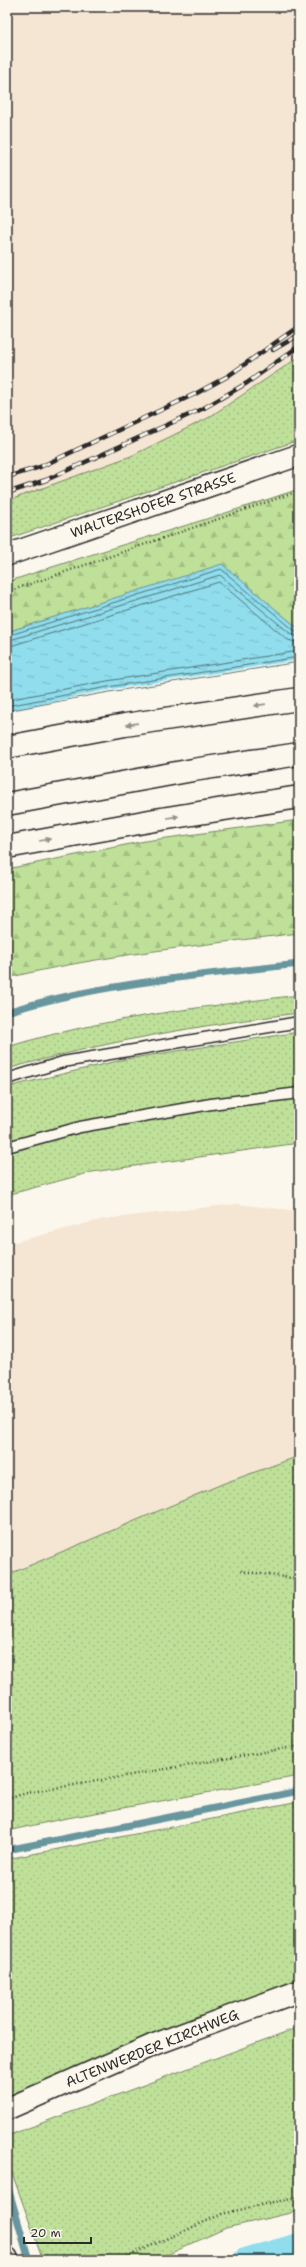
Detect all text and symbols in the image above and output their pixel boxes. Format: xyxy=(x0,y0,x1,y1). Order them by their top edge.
street label: WALTERSHOFER STRASSE xyxy=(68,468,238,542)
one-way arrow xyxy=(254,702,267,708)
one-way arrow xyxy=(126,721,138,727)
one-way arrow xyxy=(167,814,179,820)
one-way arrow xyxy=(39,837,51,843)
street label: ALTENWERDER KIRCHWEG xyxy=(63,2005,242,2091)
scale bar xyxy=(24,2219,91,2245)
text: 20 m xyxy=(30,2225,61,2241)

